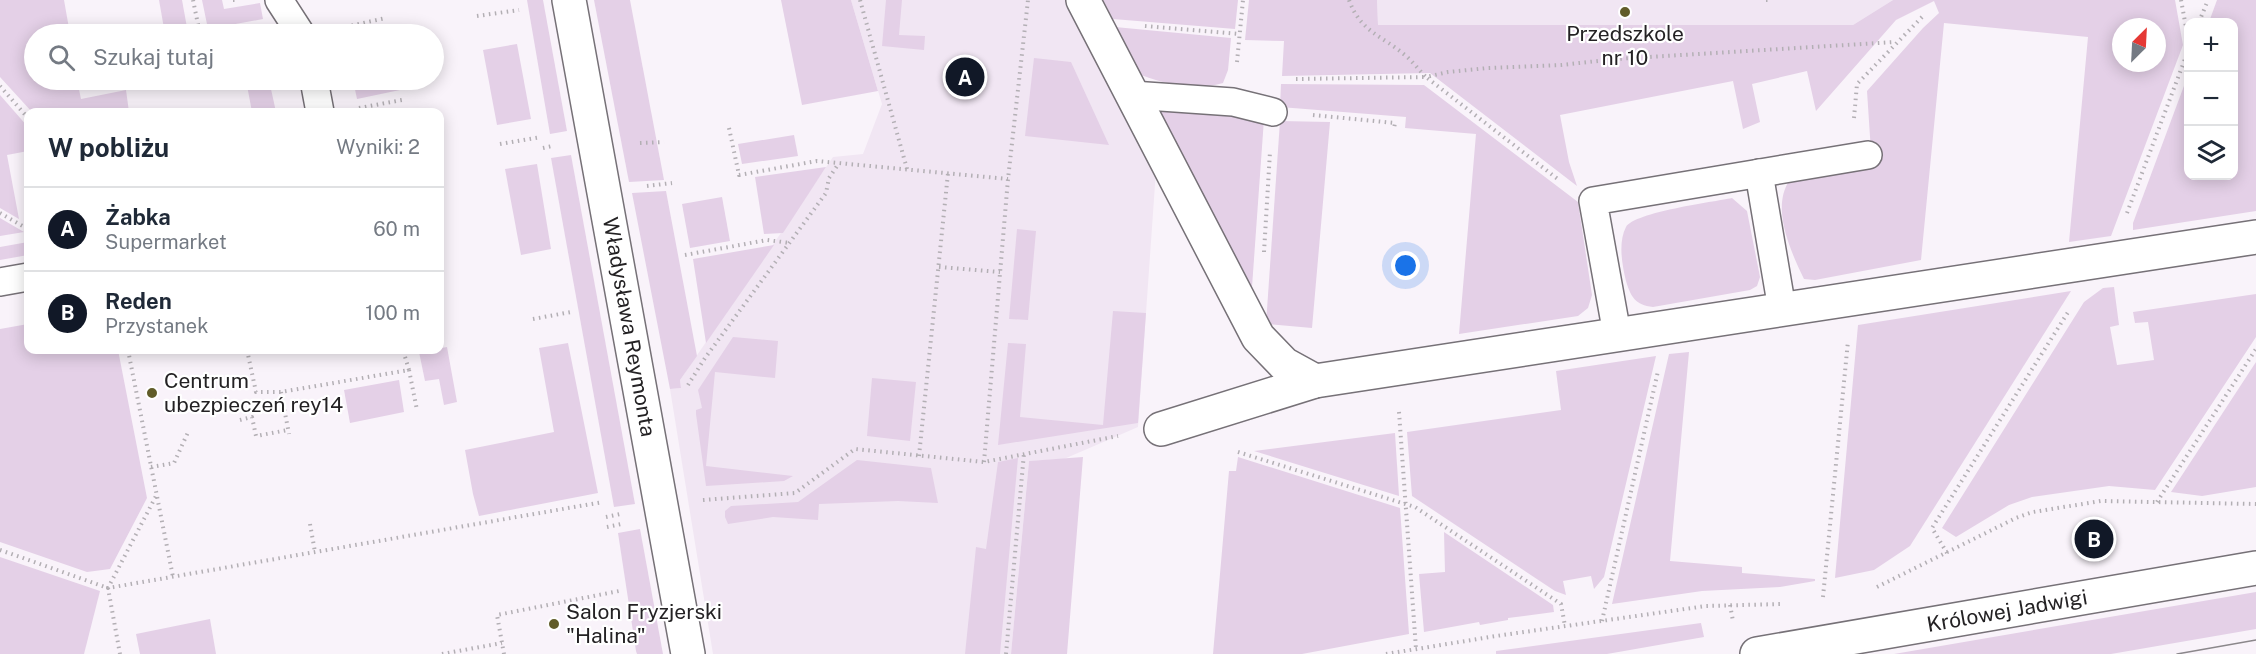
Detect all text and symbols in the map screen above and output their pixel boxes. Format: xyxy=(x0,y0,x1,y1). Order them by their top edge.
marker: Przedszkole nr 10 xyxy=(1618,5,1632,19)
north arrow xyxy=(2112,18,2166,72)
map controls xyxy=(2184,18,2238,180)
button: + xyxy=(2184,18,2238,72)
place label: Przedszkole nr 10 xyxy=(1566,21,1684,70)
search box xyxy=(24,24,444,90)
icon: search xyxy=(45,41,78,74)
text: Szukaj tutaj xyxy=(93,44,214,70)
pin: A xyxy=(946,54,984,100)
button: − xyxy=(2184,72,2238,126)
button: layers xyxy=(2184,126,2238,180)
text: W pobliżu xyxy=(48,132,169,163)
text: Wyniki: 2 xyxy=(336,135,420,159)
text: Żabka xyxy=(105,204,171,230)
street label: Władysława Reymonta xyxy=(598,215,661,439)
text: A xyxy=(60,217,75,241)
text: 60 m xyxy=(373,217,420,241)
text: Supermarket xyxy=(105,230,227,254)
your location xyxy=(1391,251,1420,280)
text: Reden xyxy=(105,288,172,314)
text: B xyxy=(61,301,74,325)
text: 100 m xyxy=(365,301,420,325)
text: Przystanek xyxy=(105,314,208,338)
place label: Centrum ubezpieczeń rey14 xyxy=(164,368,343,417)
marker: Centrum ubezpieczeń rey14 xyxy=(145,386,159,400)
pin: B xyxy=(2074,516,2114,562)
street label: Królowej Jadwigi xyxy=(1925,584,2089,637)
place label: Salon Fryzjerski "Halina" xyxy=(566,599,722,648)
marker: Salon Fryzjerski "Halina" xyxy=(547,617,561,631)

